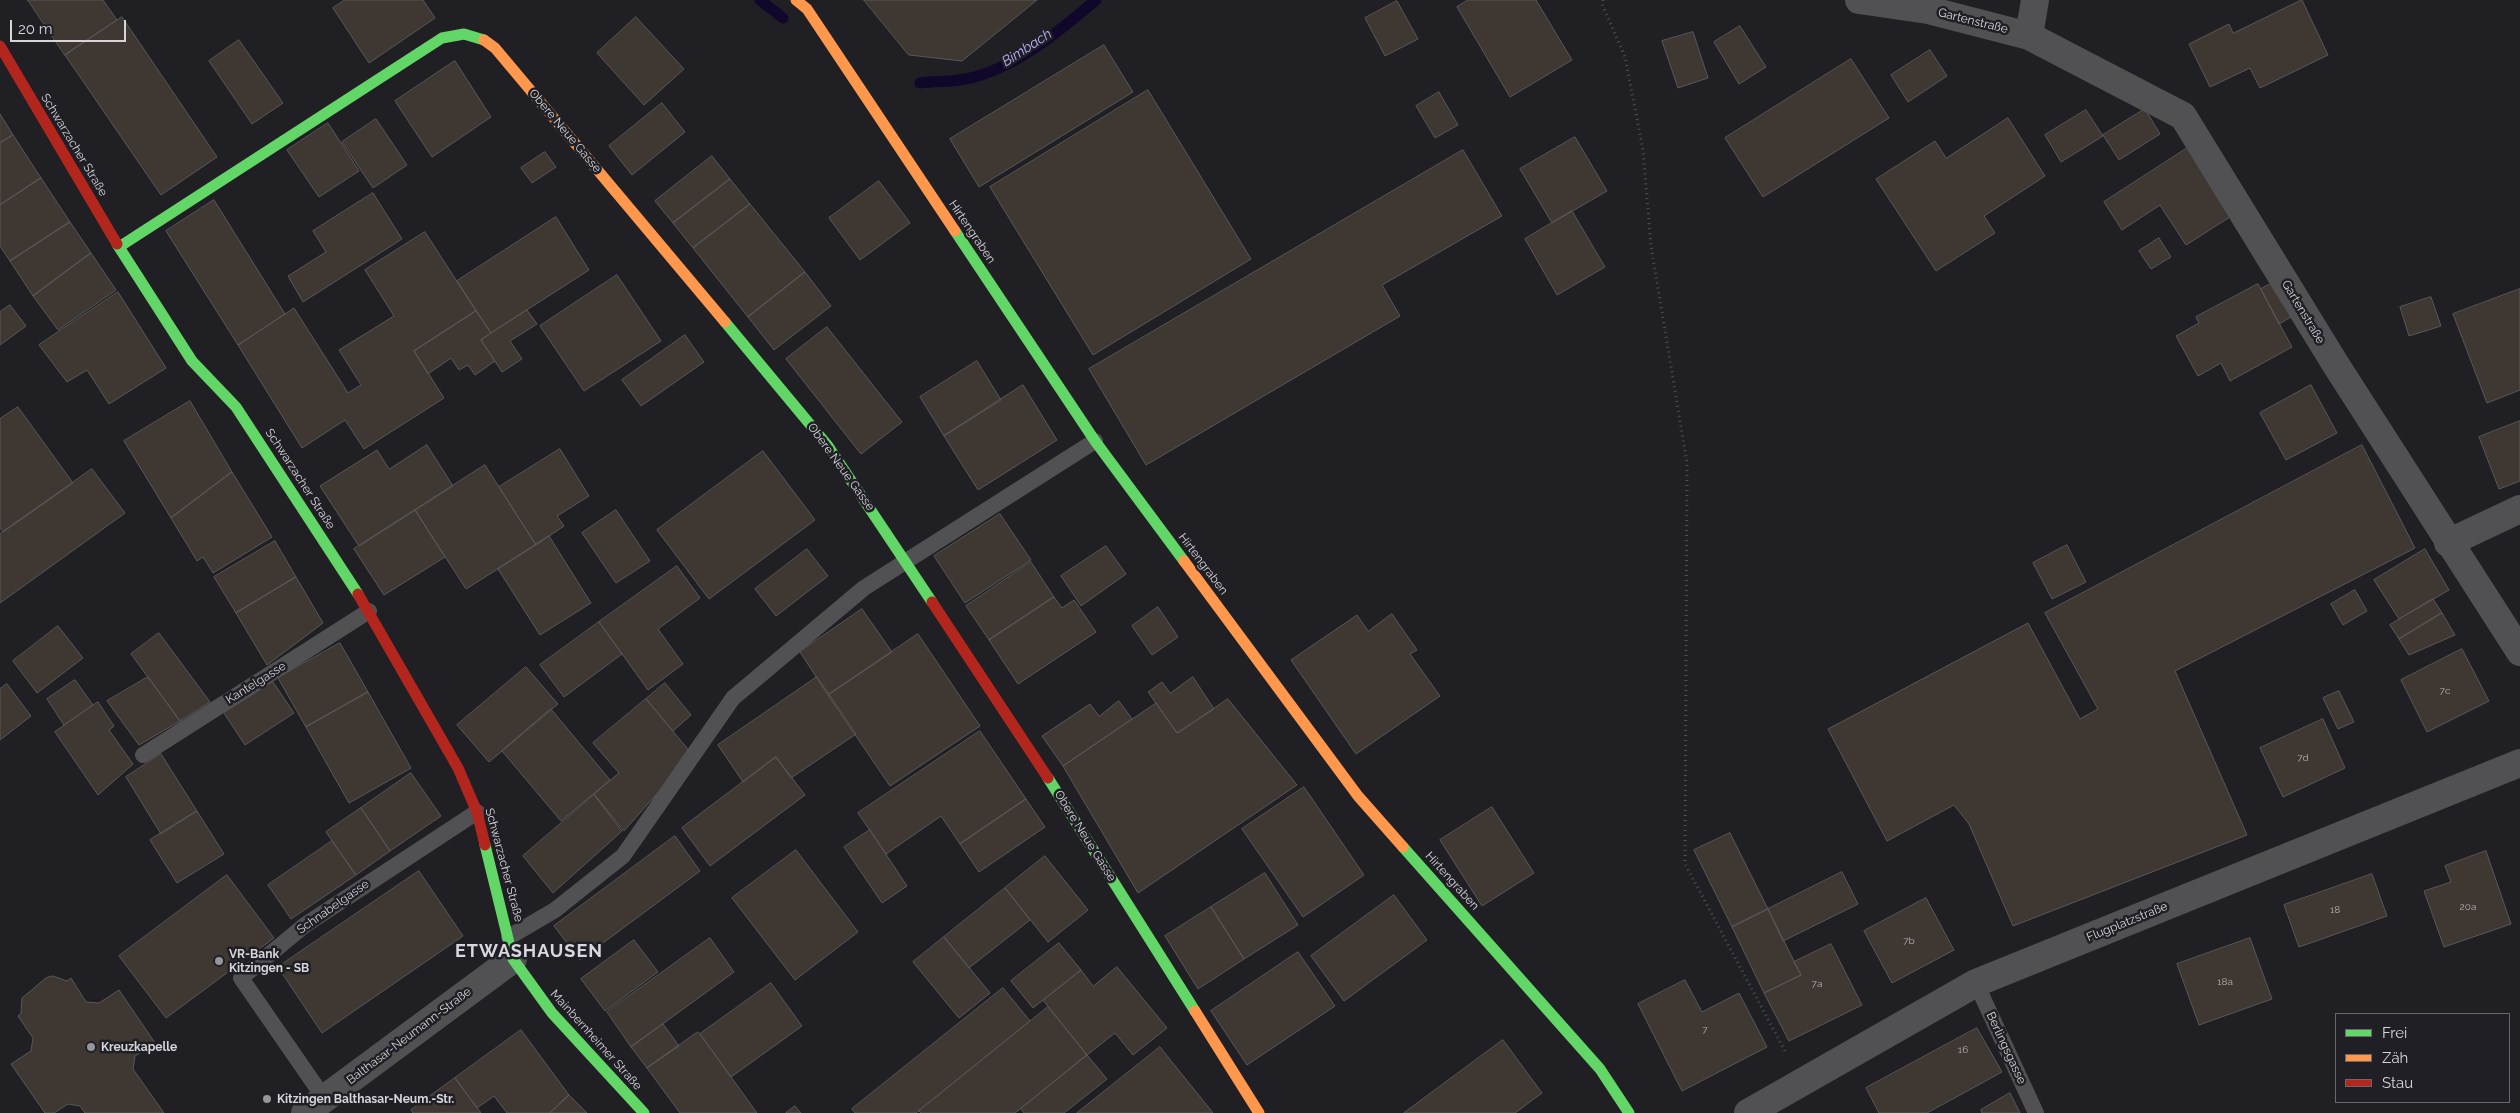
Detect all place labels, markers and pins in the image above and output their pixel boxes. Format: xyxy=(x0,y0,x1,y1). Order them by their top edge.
place label: VR-Bank Kitzingen - SB xyxy=(229,947,309,975)
marker: VR-Bank Kitzingen - SB xyxy=(213,955,225,967)
place label: Kreuzkapelle xyxy=(101,1040,177,1054)
marker: Kreuzkapelle xyxy=(85,1041,97,1053)
place label: Kitzingen Balthasar-Neum.-Str. xyxy=(277,1092,454,1106)
marker: Kitzingen Balthasar-Neum.-Str. xyxy=(261,1093,273,1105)

